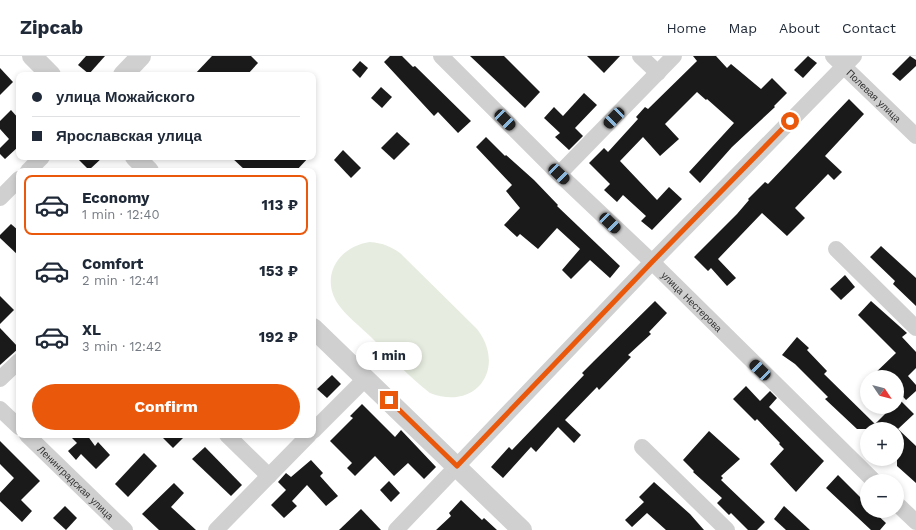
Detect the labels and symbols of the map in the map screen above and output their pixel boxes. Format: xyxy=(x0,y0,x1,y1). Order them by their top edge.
street label: Полевая улица xyxy=(844,67,903,125)
car xyxy=(601,105,627,131)
car xyxy=(492,107,518,133)
route start xyxy=(781,112,799,130)
car xyxy=(546,161,572,187)
car xyxy=(597,210,623,236)
street label: улица Нестерова xyxy=(659,270,724,334)
callout: 1 min xyxy=(356,342,422,370)
car xyxy=(747,357,773,383)
north arrow xyxy=(860,370,904,414)
route end xyxy=(380,391,398,409)
street label: Ленинградская улица xyxy=(35,444,116,522)

